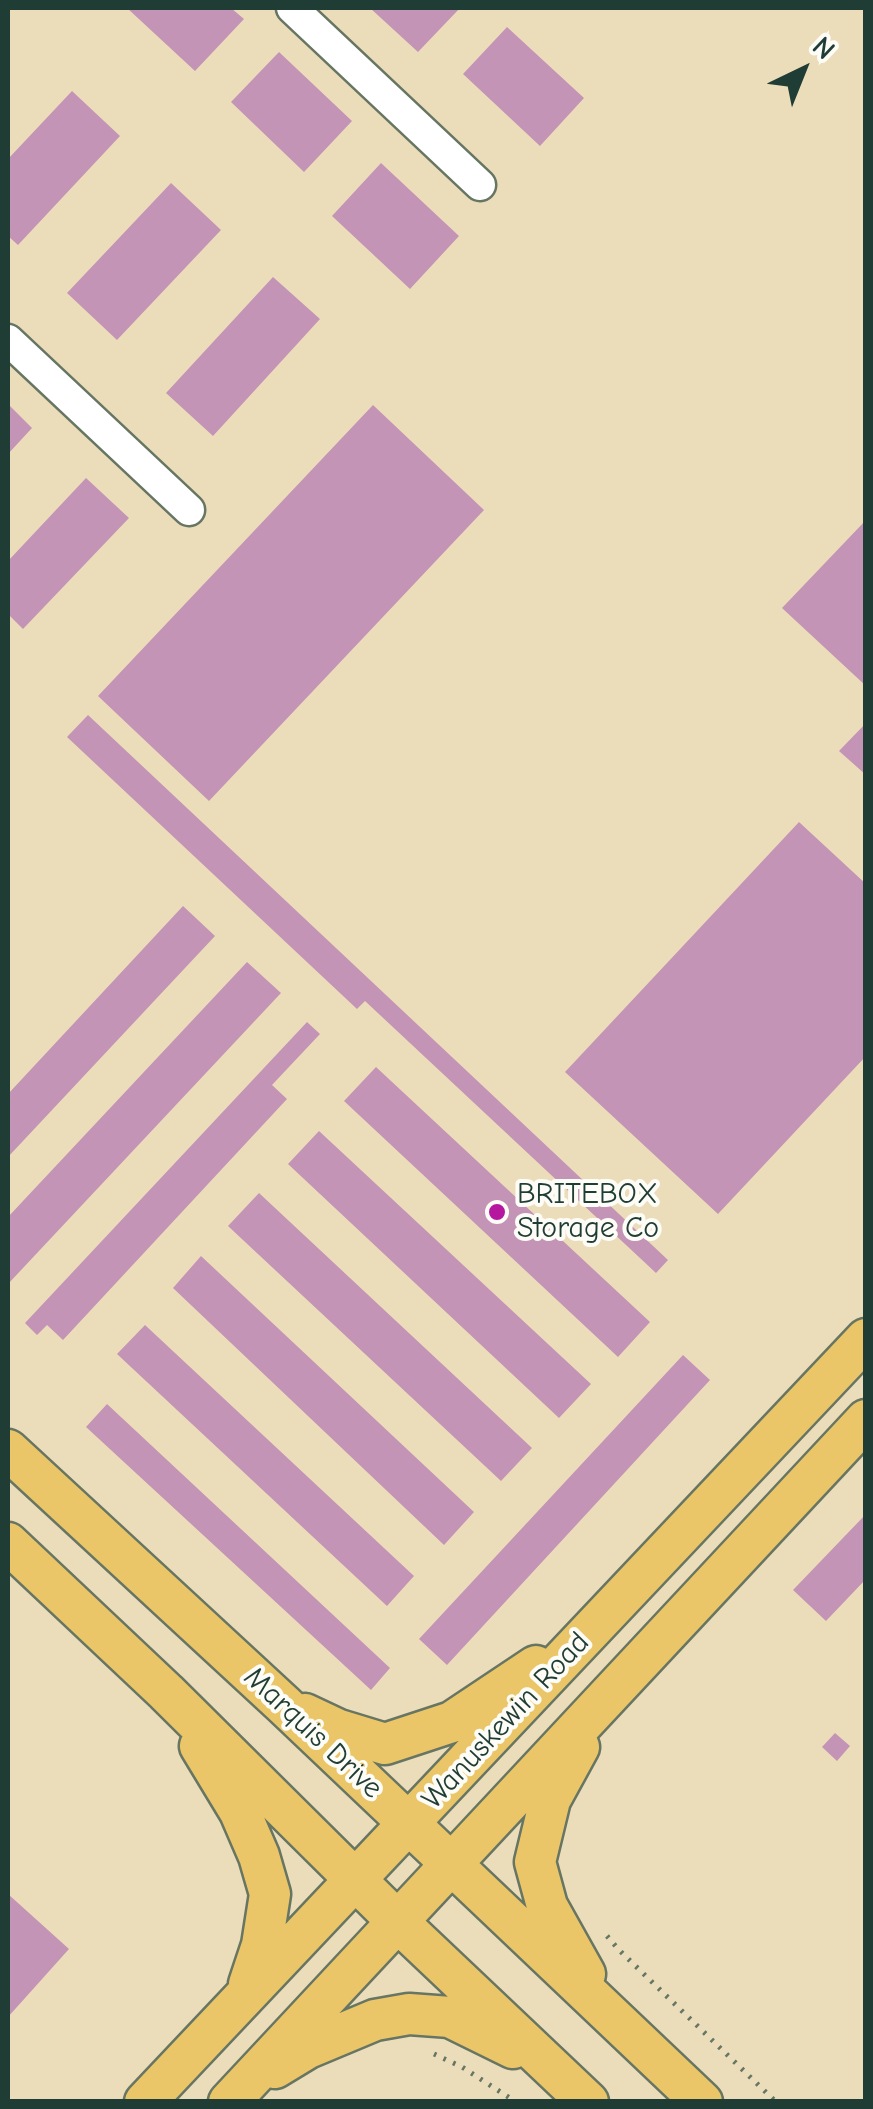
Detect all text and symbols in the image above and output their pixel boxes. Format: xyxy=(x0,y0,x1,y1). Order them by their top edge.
north arrow xyxy=(753,20,853,120)
text: N xyxy=(806,30,841,66)
place label: BRITEBOX Storage Co xyxy=(517,1177,659,1248)
marker: BRITEBOX Storage Co xyxy=(486,1201,508,1223)
street label: Wanuskewin Road xyxy=(415,1625,597,1817)
street label: Marquis Drive xyxy=(236,1660,390,1806)

